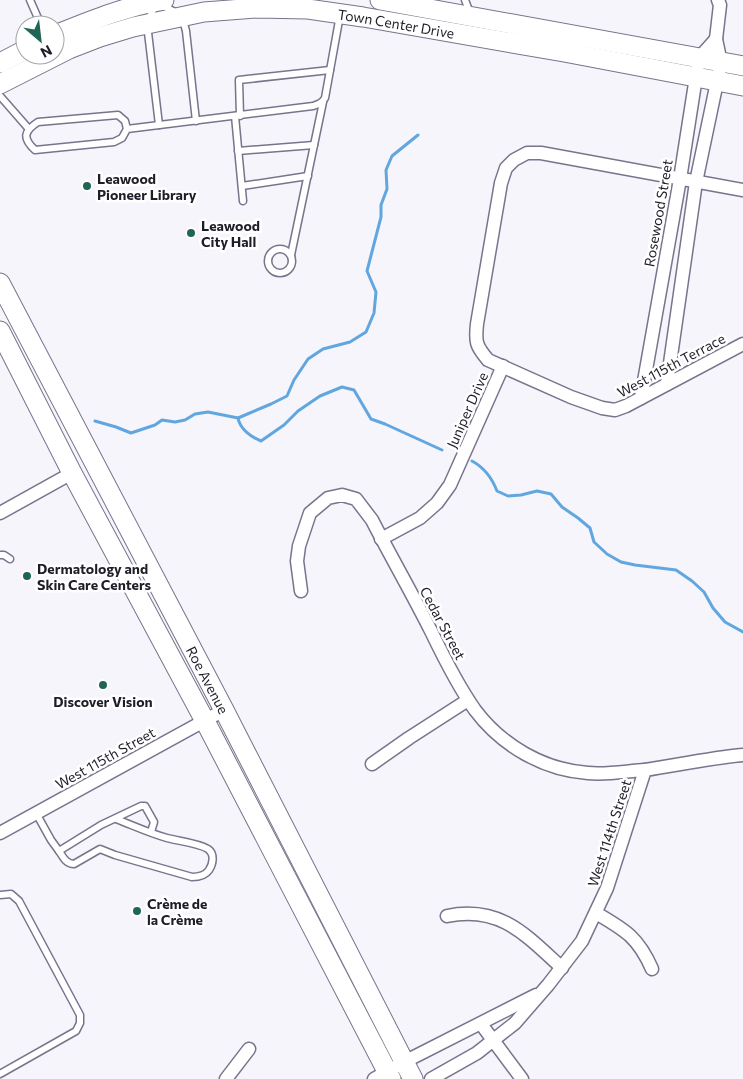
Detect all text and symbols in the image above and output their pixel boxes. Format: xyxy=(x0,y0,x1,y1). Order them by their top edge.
street label: Town Center Drive xyxy=(337,5,456,41)
north arrow xyxy=(15,15,65,65)
text: N xyxy=(38,42,55,62)
street label: Rosewood Street xyxy=(640,158,676,268)
place label: Leawood Pioneer Library xyxy=(97,170,197,203)
marker: Leawood Pioneer Library xyxy=(81,180,93,192)
place label: Leawood City Hall xyxy=(201,217,260,250)
marker: Leawood City Hall xyxy=(185,227,197,239)
street label: West 115th Terrace xyxy=(614,329,728,401)
street label: Juniper Drive xyxy=(443,369,491,451)
place label: Dermatology and Skin Care Centers xyxy=(37,560,152,593)
marker: Dermatology and Skin Care Centers xyxy=(21,570,33,582)
street label: Cedar Street xyxy=(417,584,469,663)
street label: Roe Avenue xyxy=(183,643,233,716)
marker: Discover Vision xyxy=(97,679,109,691)
place label: Discover Vision xyxy=(53,693,153,710)
street label: West 115th Street xyxy=(52,723,158,792)
street label: West 114th Street xyxy=(584,777,634,889)
place label: Crème de la Crème xyxy=(147,895,207,928)
marker: Crème de la Crème xyxy=(131,905,143,917)

